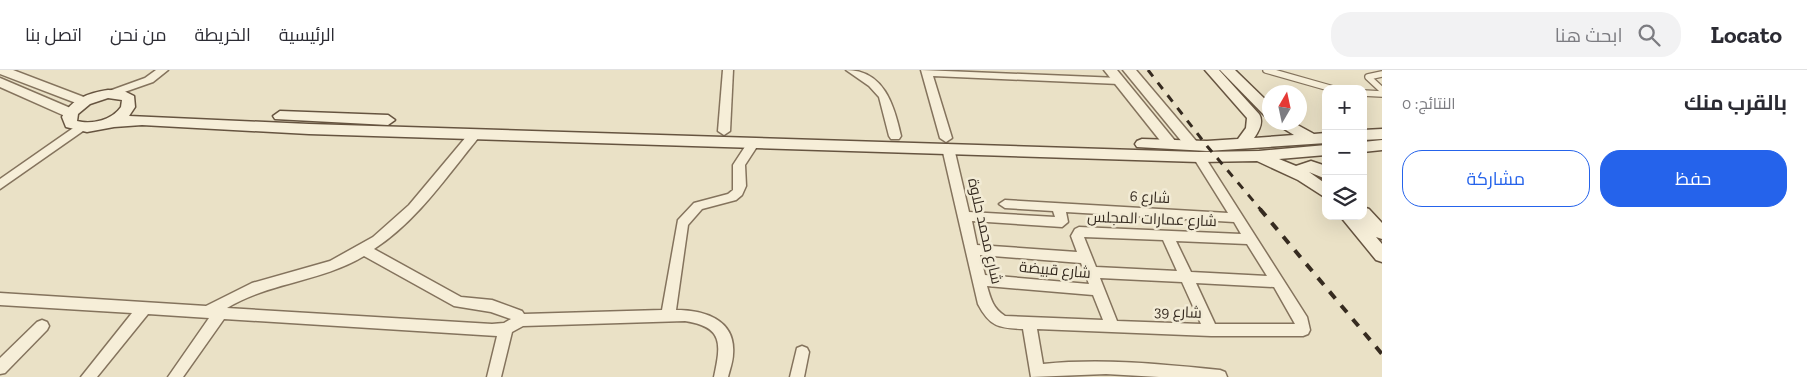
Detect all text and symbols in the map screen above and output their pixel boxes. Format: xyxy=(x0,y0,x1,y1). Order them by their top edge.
search box xyxy=(1331,12,1681,57)
text: Locato xyxy=(1711,20,1782,49)
icon: search xyxy=(1635,21,1663,49)
text: اتصل بنا xyxy=(25,24,82,46)
text: من نحن xyxy=(110,24,167,46)
text: الخريطة xyxy=(195,24,251,46)
text: الرئيسية xyxy=(279,24,335,46)
text: ابحث هنا xyxy=(1555,24,1623,47)
north arrow xyxy=(1262,85,1307,130)
map controls xyxy=(1322,85,1367,220)
button: + xyxy=(1322,85,1367,130)
text: بالقرب منك xyxy=(1684,90,1787,115)
text: النتائج: 0 xyxy=(1402,94,1456,113)
button: − xyxy=(1322,130,1367,175)
button: مشاركة xyxy=(1402,150,1590,207)
button: حفظ xyxy=(1600,150,1787,207)
button: layers xyxy=(1322,175,1367,220)
street label: شارع محمد حلاوة xyxy=(962,176,1006,286)
street label: شارع 6 xyxy=(1129,187,1171,209)
street label: شارع عمارات المجلس xyxy=(1087,208,1217,232)
street label: شارع قبيضة xyxy=(1018,258,1092,284)
street label: شارع 39 xyxy=(1154,302,1202,324)

